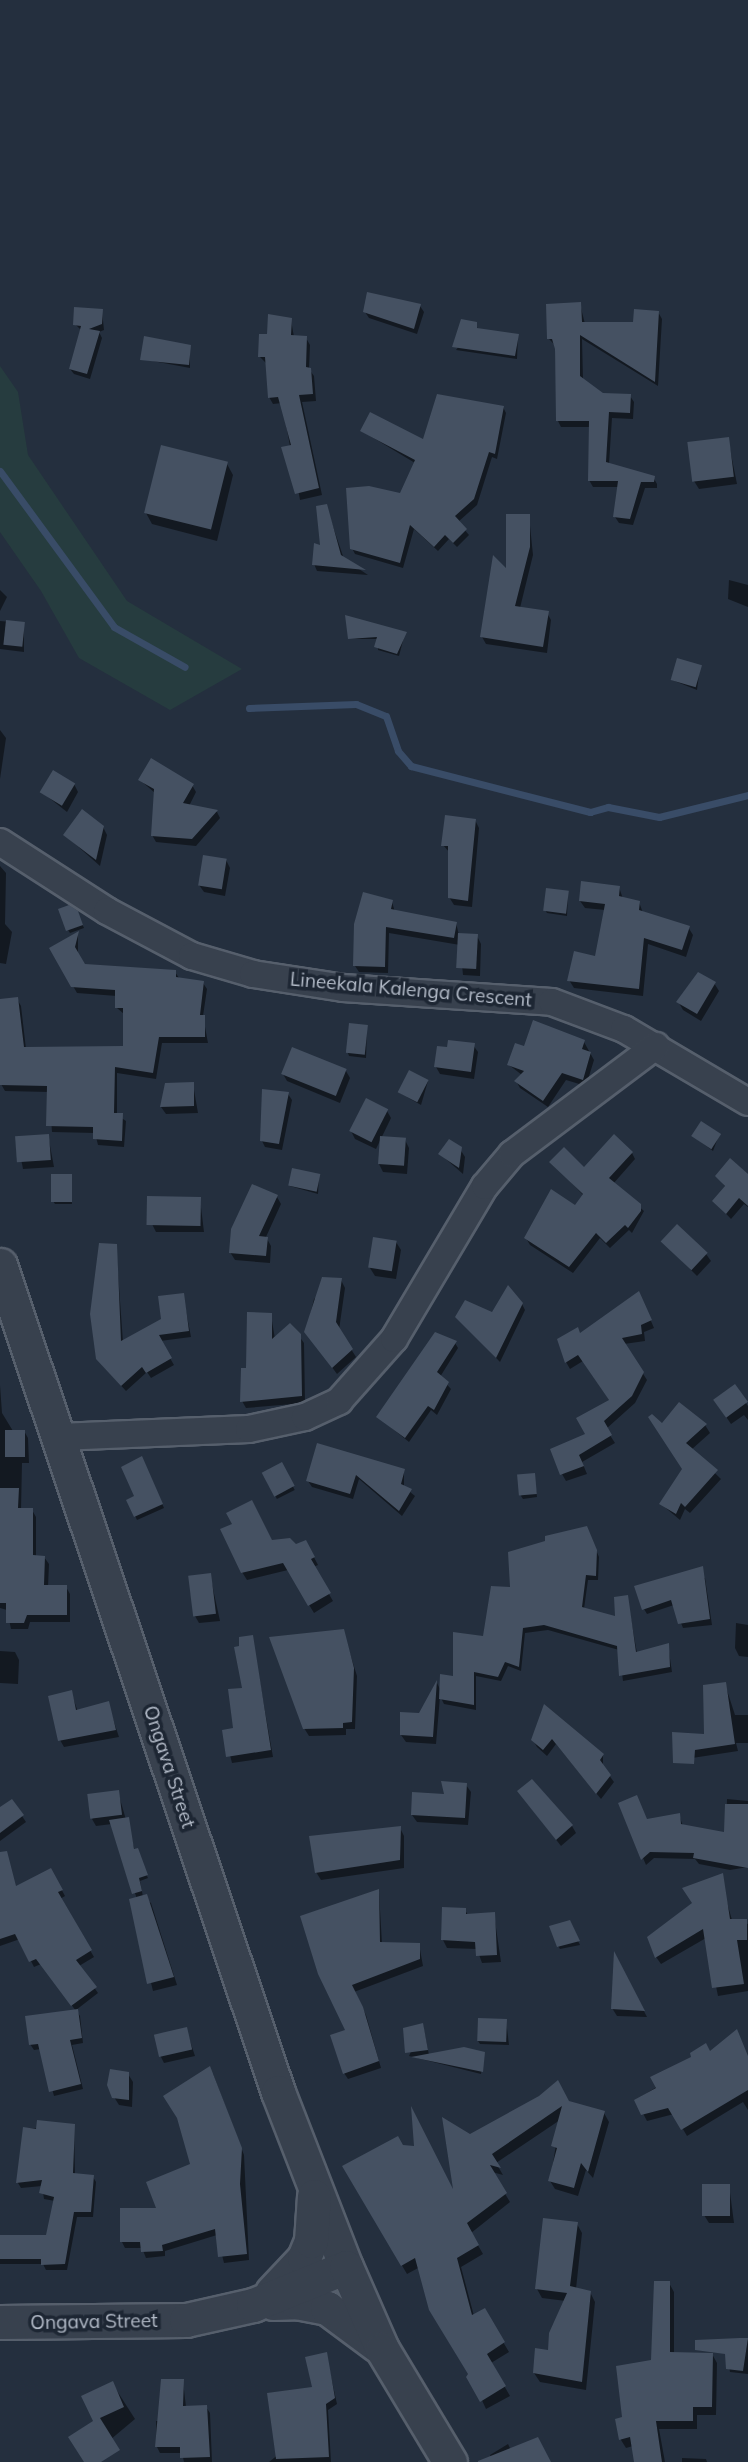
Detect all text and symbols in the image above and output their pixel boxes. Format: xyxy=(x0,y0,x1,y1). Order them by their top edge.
street label: Lineekala Kalenga Crescent xyxy=(289,968,533,1012)
street label: Ongava Street xyxy=(138,1703,200,1831)
street label: Ongava Street xyxy=(30,2309,158,2335)

